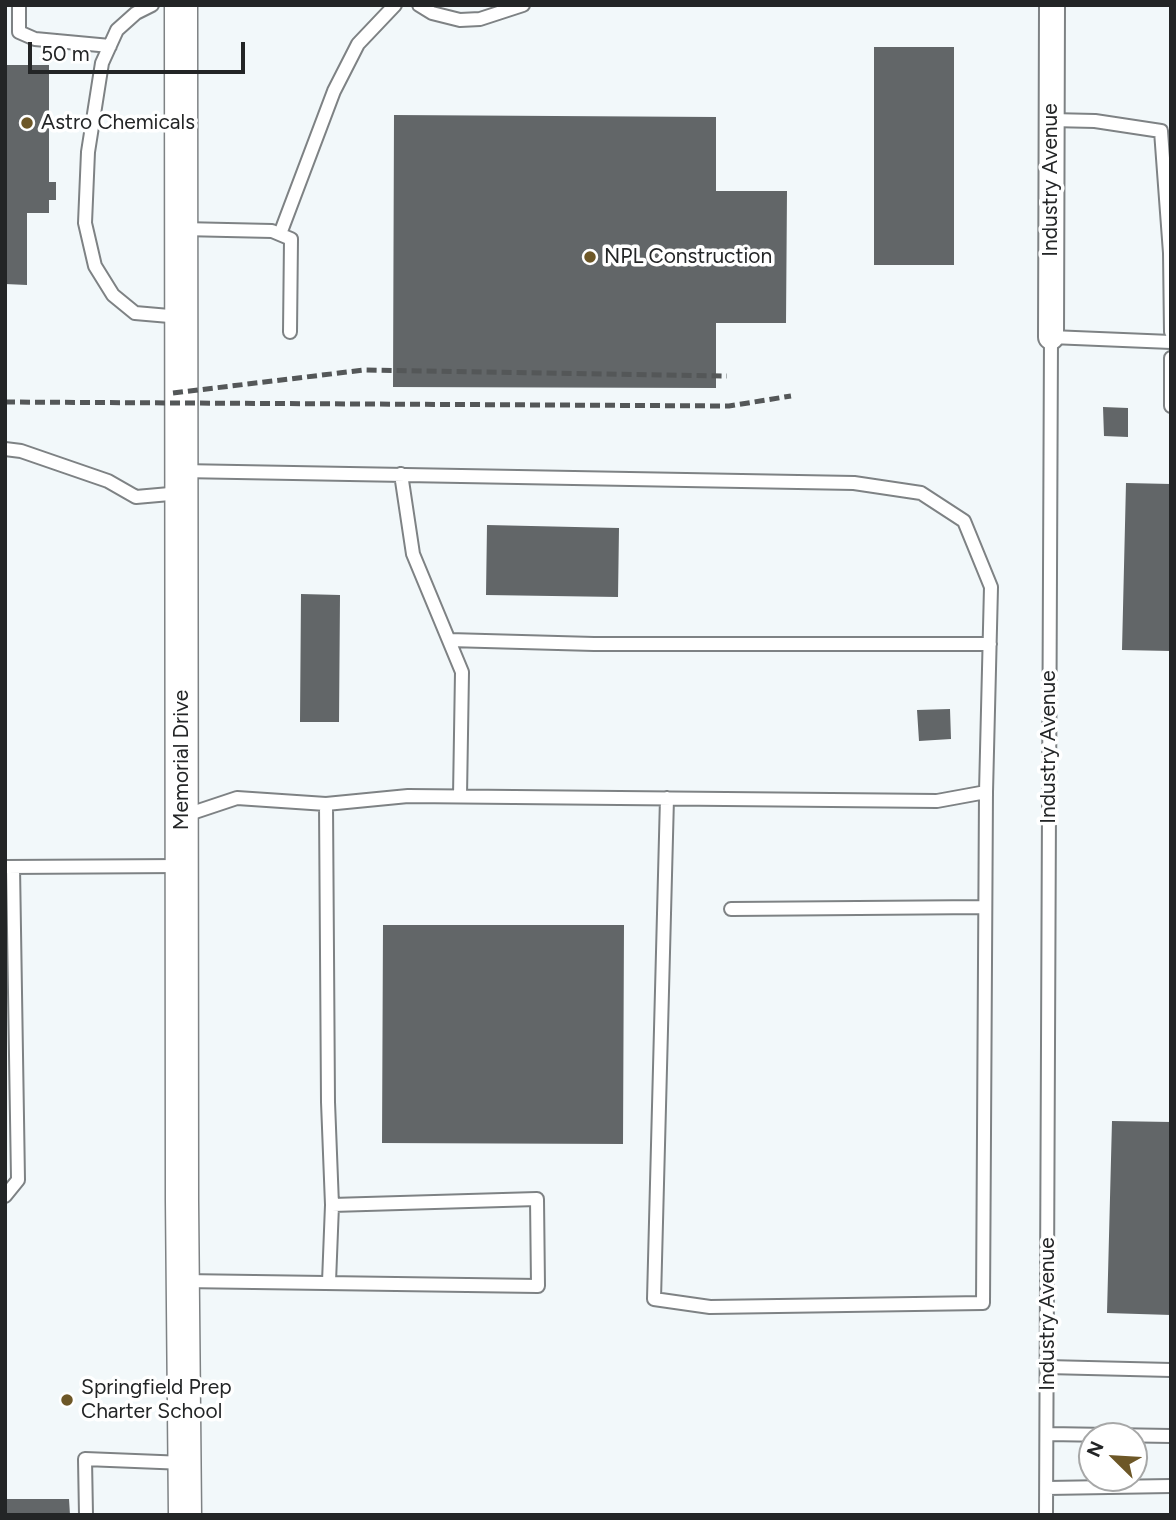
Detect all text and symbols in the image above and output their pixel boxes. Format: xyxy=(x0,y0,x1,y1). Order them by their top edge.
scale bar xyxy=(32,28,248,72)
text: 50 m xyxy=(41,41,90,66)
street label: Industry Avenue xyxy=(1038,103,1064,257)
place label: Astro Chemicals xyxy=(41,110,195,136)
marker: Astro Chemicals xyxy=(19,115,35,131)
place label: NPL Construction xyxy=(604,244,772,270)
marker: NPL Construction xyxy=(582,249,598,265)
street label: Industry Avenue xyxy=(1036,670,1062,824)
street label: Memorial Drive xyxy=(169,690,195,830)
street label: Industry Avenue xyxy=(1035,1237,1061,1391)
place label: Springfield Prep Charter School xyxy=(81,1375,232,1425)
marker: Springfield Prep Charter School xyxy=(59,1392,75,1408)
north arrow xyxy=(1078,1422,1148,1492)
text: N xyxy=(1082,1438,1109,1460)

